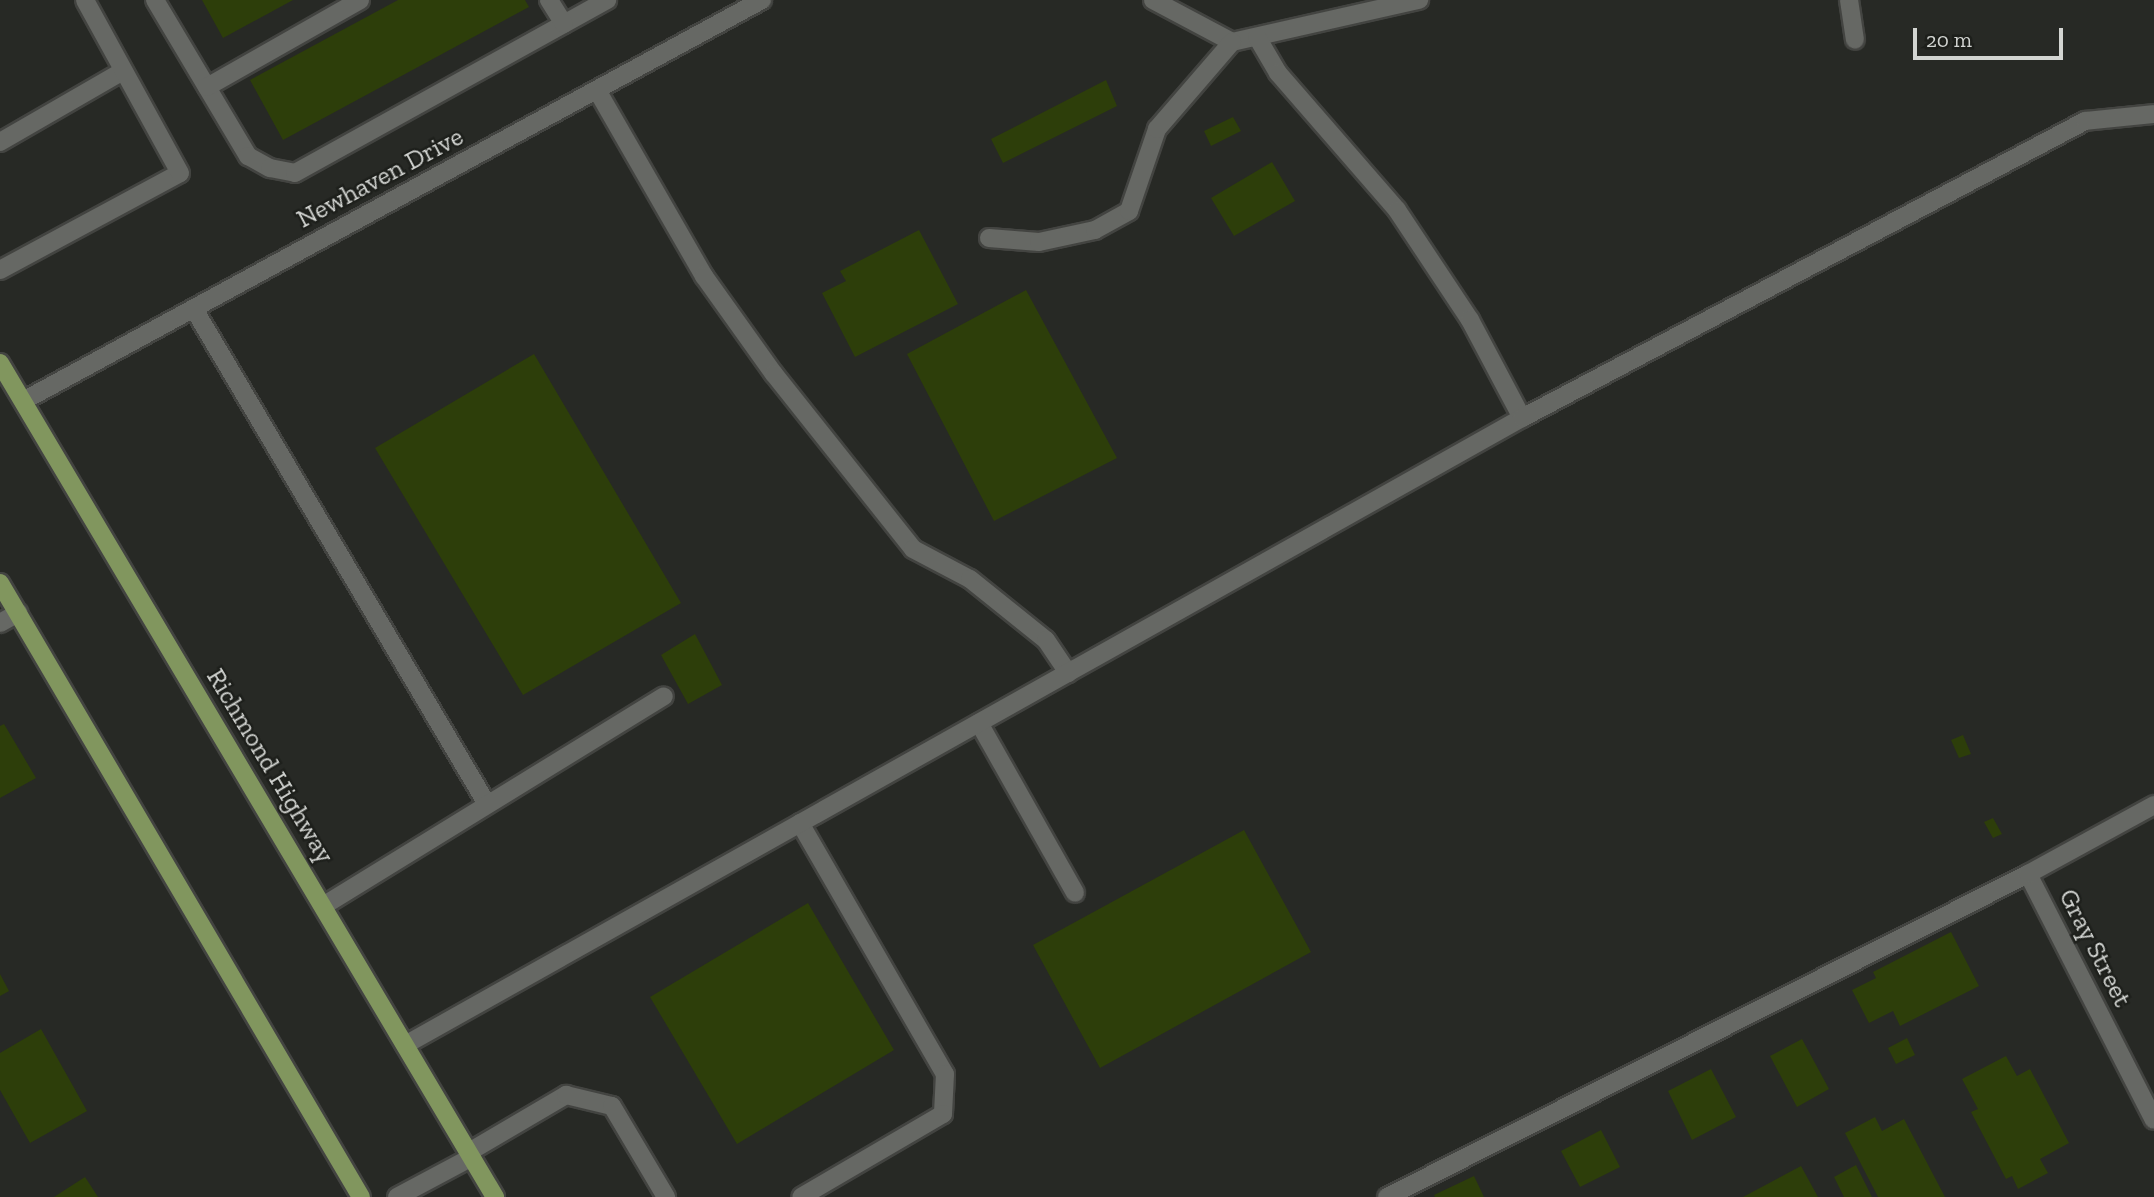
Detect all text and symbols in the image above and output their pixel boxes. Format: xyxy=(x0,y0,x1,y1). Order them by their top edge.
scale bar xyxy=(1916,14,2066,58)
text: 20 m xyxy=(1926,27,1972,52)
street label: Newhaven Drive xyxy=(292,121,468,235)
street label: Richmond Highway xyxy=(200,663,340,869)
street label: Gray Street xyxy=(2052,884,2138,1012)

